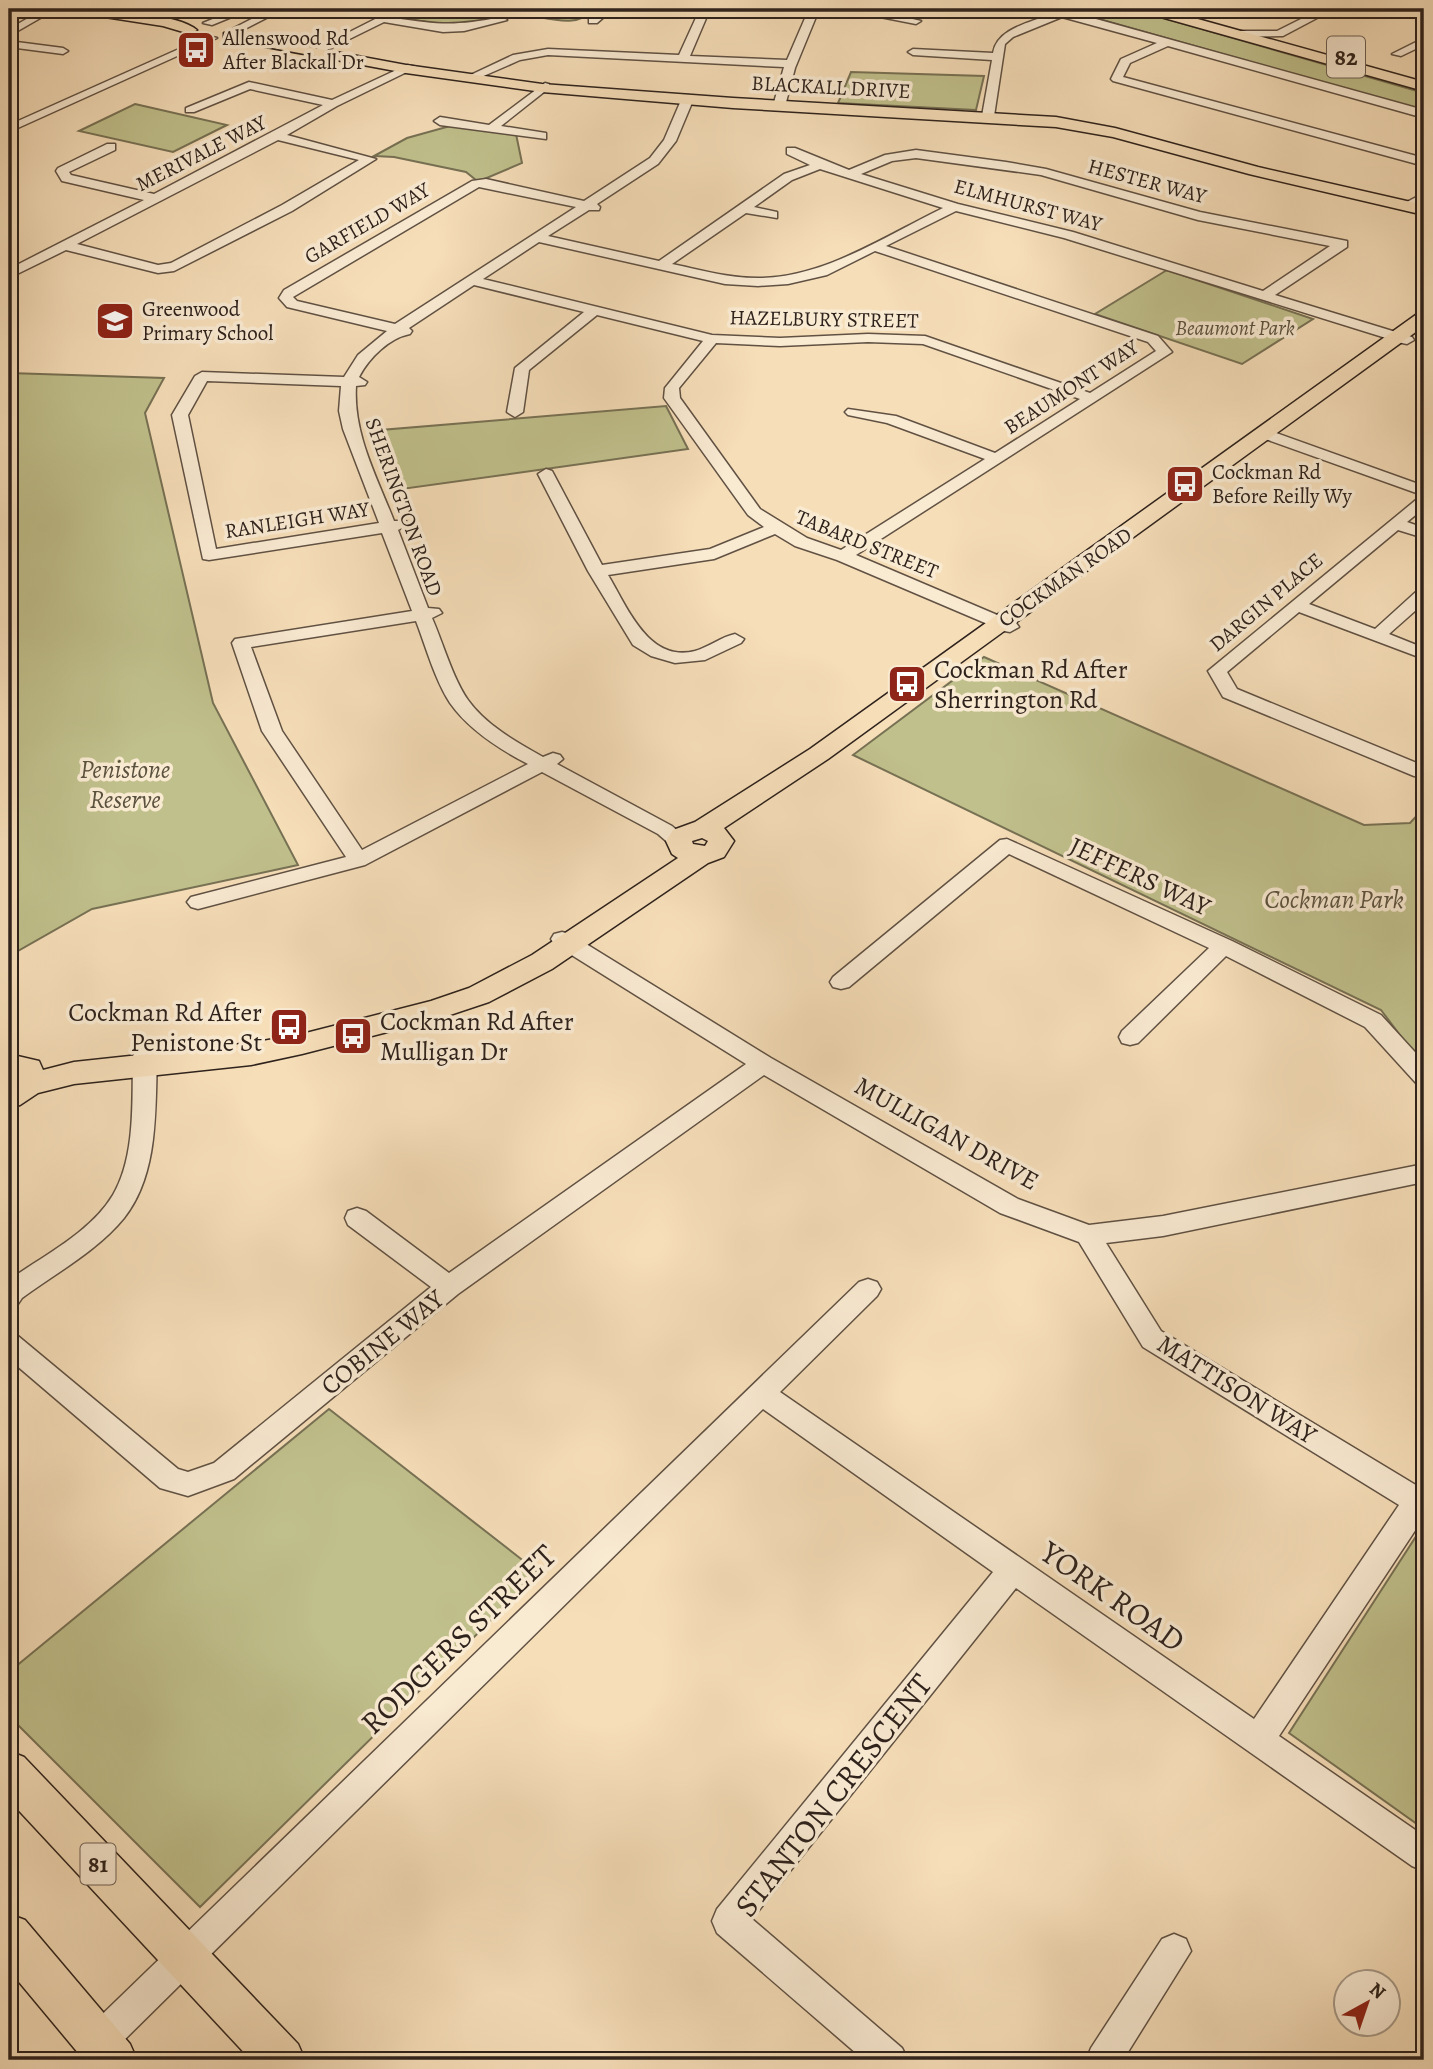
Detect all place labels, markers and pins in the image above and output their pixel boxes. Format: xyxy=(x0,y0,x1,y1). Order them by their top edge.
place label: Allenswood Rd After Blackall Dr xyxy=(222,24,364,76)
bus stop icon: Allenswood Rd After Blackall Dr xyxy=(175,29,217,71)
place label: Greenwood Primary School xyxy=(142,295,273,347)
school or university icon: Greenwood Primary School xyxy=(94,300,136,342)
place label: Cockman Rd Before Reilly Wy xyxy=(1212,458,1352,510)
bus stop icon: Cockman Rd Before Reilly Wy xyxy=(1164,463,1206,505)
place label: Cockman Rd After Sherrington Rd xyxy=(934,652,1128,717)
bus stop icon: Cockman Rd After Sherrington Rd xyxy=(886,663,928,705)
place label: Cockman Rd After Penistone St xyxy=(68,995,262,1060)
place label: Cockman Rd After Mulligan Dr xyxy=(380,1004,574,1069)
bus stop icon: Cockman Rd After Penistone St xyxy=(268,1006,310,1048)
bus stop icon: Cockman Rd After Mulligan Dr xyxy=(332,1015,374,1057)

